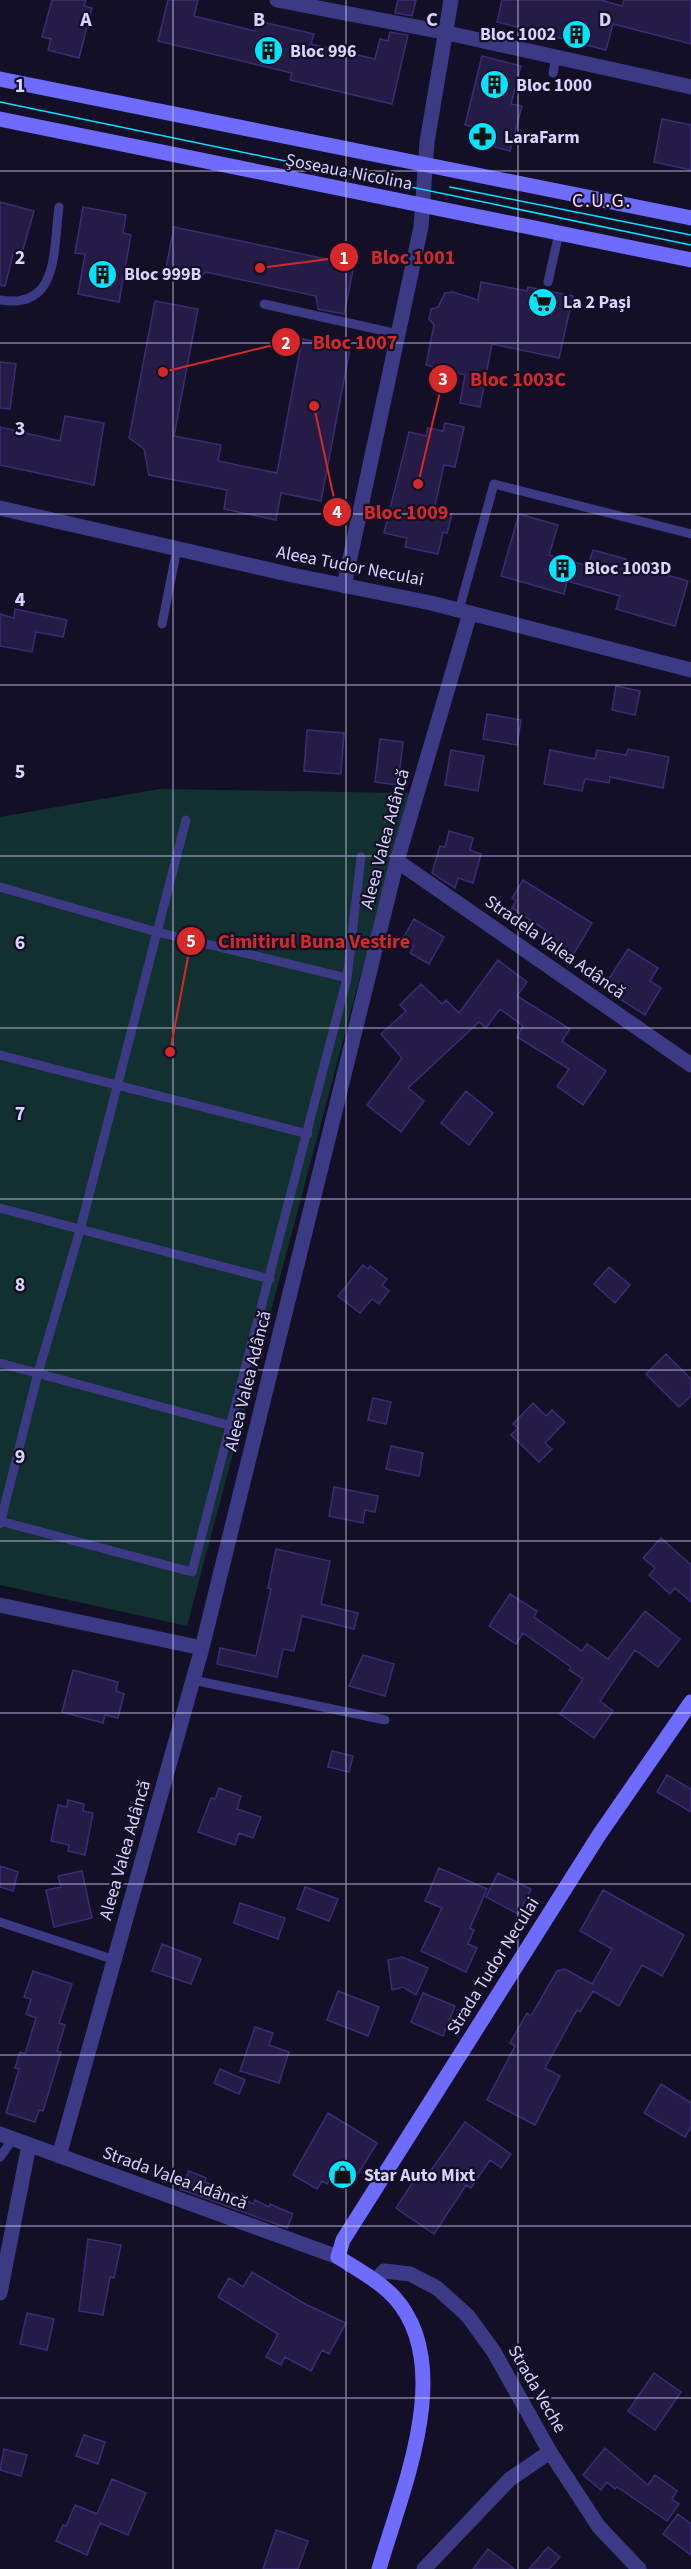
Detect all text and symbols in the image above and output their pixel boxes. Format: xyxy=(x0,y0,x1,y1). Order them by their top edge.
text: A xyxy=(79,6,92,34)
text: B xyxy=(253,6,265,34)
text: C xyxy=(426,6,438,34)
text: D xyxy=(599,6,611,34)
building icon: Bloc 1002 xyxy=(561,18,593,50)
place label: Bloc 1002 xyxy=(480,22,556,47)
building icon: Bloc 996 xyxy=(253,35,285,67)
place label: Bloc 996 xyxy=(290,39,357,64)
building icon: Bloc 1000 xyxy=(479,69,511,101)
text: 1 xyxy=(15,72,25,100)
place label: Bloc 1000 xyxy=(516,73,592,98)
pharmacy icon: LaraFarm xyxy=(467,121,499,153)
place label: LaraFarm xyxy=(504,125,580,150)
street label: Șoseaua Nicolina xyxy=(283,147,415,197)
district label: C.U.G. xyxy=(572,187,632,215)
callout: Bloc 1001 xyxy=(329,238,468,276)
text: 2 xyxy=(15,244,25,272)
text: Bloc 1001 xyxy=(371,244,455,272)
text: 1 xyxy=(339,246,349,271)
building icon: Bloc 999B xyxy=(87,258,119,290)
place label: Bloc 999B xyxy=(124,262,202,287)
supermarket icon: La 2 Pași xyxy=(526,286,558,318)
place label: La 2 Pași xyxy=(563,290,631,315)
callout: Bloc 1007 xyxy=(271,323,409,361)
text: Bloc 1007 xyxy=(313,329,397,357)
text: 2 xyxy=(281,331,291,356)
callout: Bloc 1003C xyxy=(428,360,578,398)
text: Bloc 1003C xyxy=(470,366,566,394)
text: 3 xyxy=(438,367,448,392)
text: 3 xyxy=(15,415,25,443)
callout: Bloc 1009 xyxy=(322,493,461,531)
text: Bloc 1009 xyxy=(364,499,448,527)
text: 4 xyxy=(332,500,342,525)
street label: Aleea Tudor Neculai xyxy=(274,539,426,593)
building icon: Bloc 1003D xyxy=(547,552,579,584)
place label: Bloc 1003D xyxy=(584,556,672,581)
text: 4 xyxy=(15,586,26,614)
text: 5 xyxy=(15,758,25,786)
street label: Aleea Valea Adâncă xyxy=(354,766,416,912)
street label: Stradela Valea Adâncă xyxy=(480,889,630,1005)
callout: Cimitirul Buna Vestire xyxy=(176,922,422,960)
text: Cimitirul Buna Vestire xyxy=(218,928,410,956)
text: 6 xyxy=(15,929,25,957)
text: 5 xyxy=(186,929,196,954)
text: 7 xyxy=(15,1100,25,1128)
text: 8 xyxy=(15,1271,25,1299)
street label: Aleea Valea Adâncă xyxy=(218,1308,278,1454)
text: 9 xyxy=(15,1443,25,1471)
street label: Aleea Valea Adâncă xyxy=(93,1777,157,1923)
street label: Strada Tudor Neculai xyxy=(441,1893,545,2039)
street label: Strada Valea Adâncă xyxy=(99,2140,251,2216)
shop icon: Star Auto Mixt xyxy=(327,2159,359,2191)
place label: Star Auto Mixt xyxy=(364,2163,475,2188)
street label: Strada Veche xyxy=(502,2340,572,2438)

